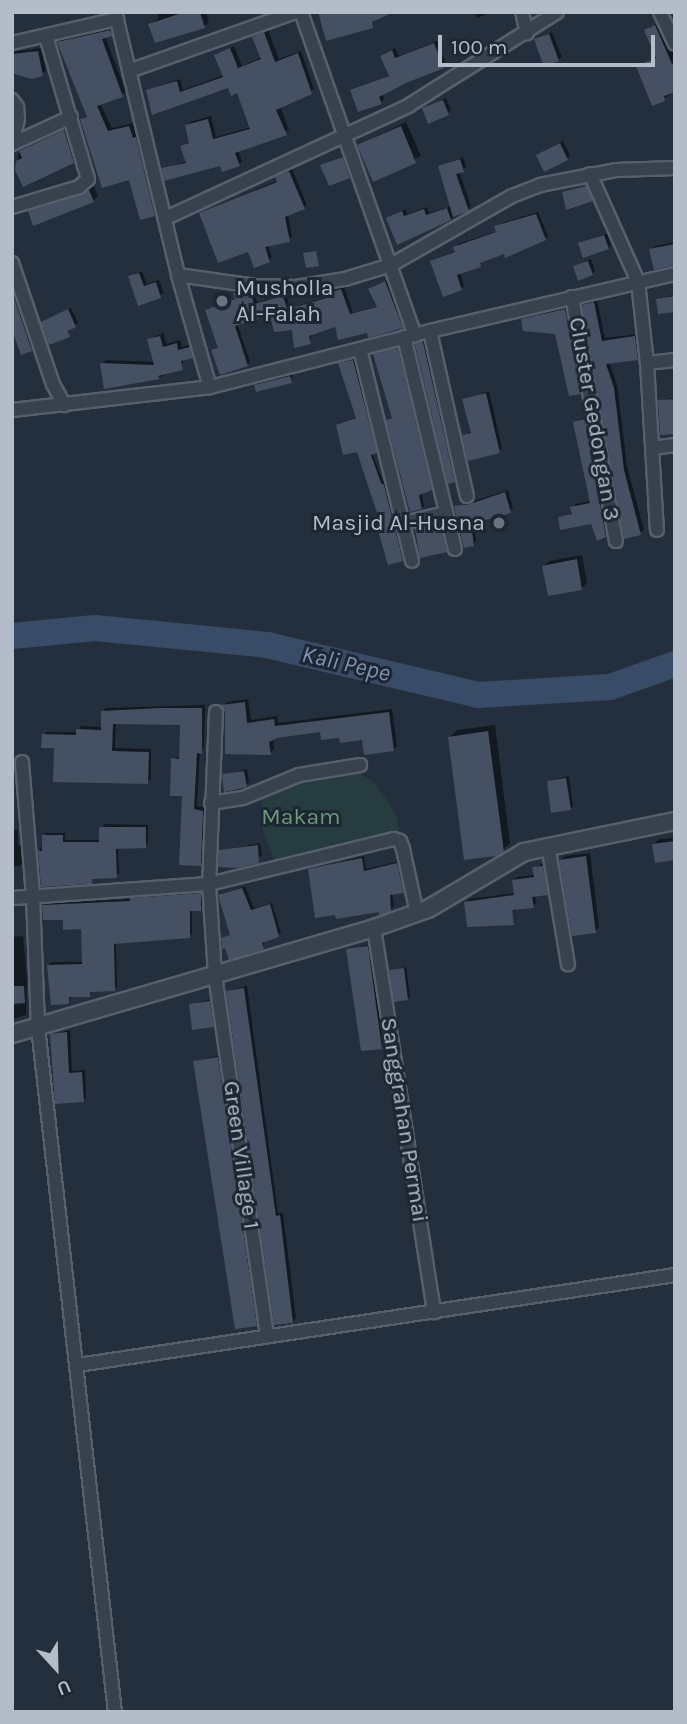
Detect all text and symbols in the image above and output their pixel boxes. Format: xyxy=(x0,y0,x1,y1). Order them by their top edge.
scale bar xyxy=(442,21,659,65)
text: 100 m xyxy=(451,35,508,59)
place label: Musholla Al-Falah xyxy=(236,274,333,328)
marker: Musholla Al-Falah xyxy=(214,293,230,309)
street label: Cluster Gedongan 3 xyxy=(563,315,625,523)
place label: Masjid Al-Husna xyxy=(312,509,485,537)
marker: Masjid Al-Husna xyxy=(491,515,507,531)
water label: Kali Pepe xyxy=(299,640,393,688)
park label: Makam xyxy=(261,803,341,831)
street label: Sanggrahan Permai xyxy=(374,1016,434,1224)
street label: Green Village 1 xyxy=(217,1079,265,1231)
north arrow xyxy=(21,1633,91,1703)
text: U xyxy=(54,1675,74,1700)

